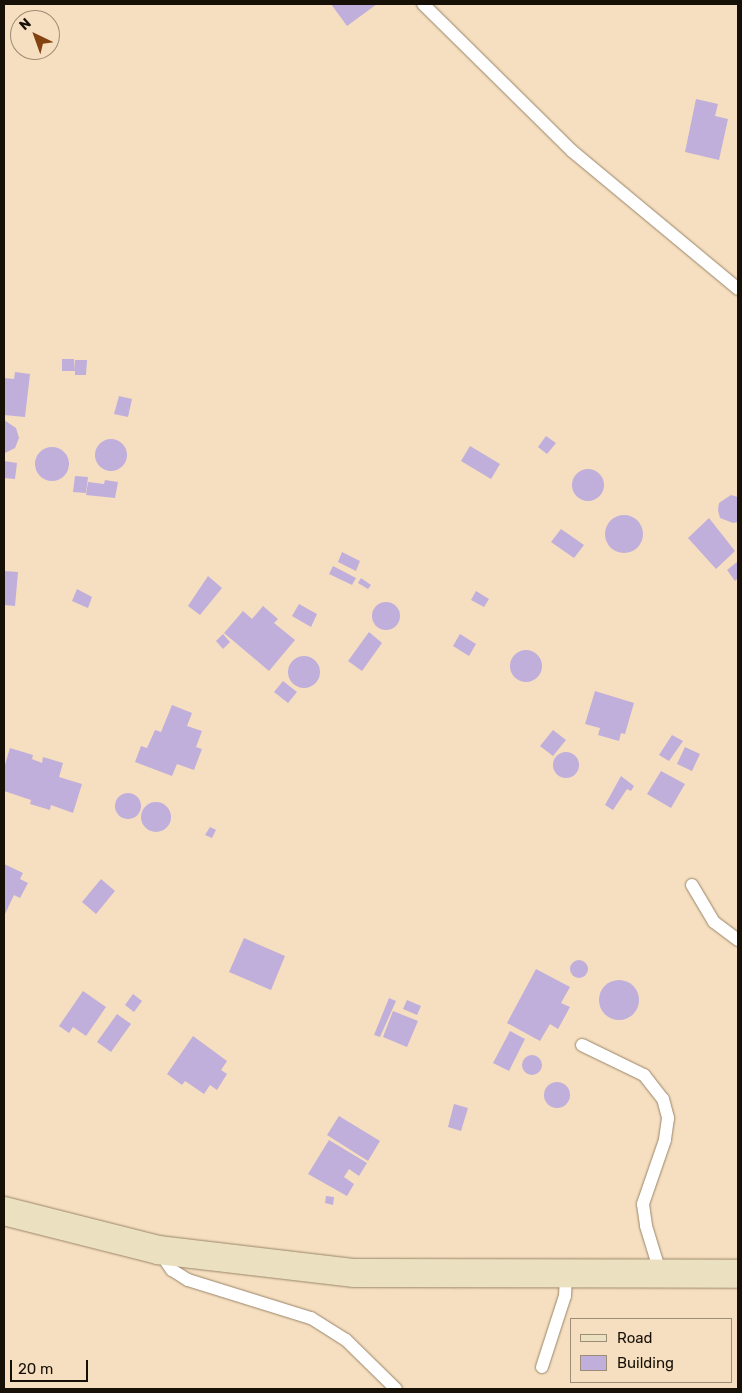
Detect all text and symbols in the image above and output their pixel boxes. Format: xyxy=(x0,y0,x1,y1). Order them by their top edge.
north arrow xyxy=(10,10,60,60)
text: N xyxy=(16,15,35,34)
legend xyxy=(570,1318,732,1383)
text: Road xyxy=(617,1329,653,1347)
scale bar xyxy=(12,1350,90,1382)
text: Building xyxy=(617,1354,674,1372)
text: 20 m xyxy=(18,1360,53,1378)

